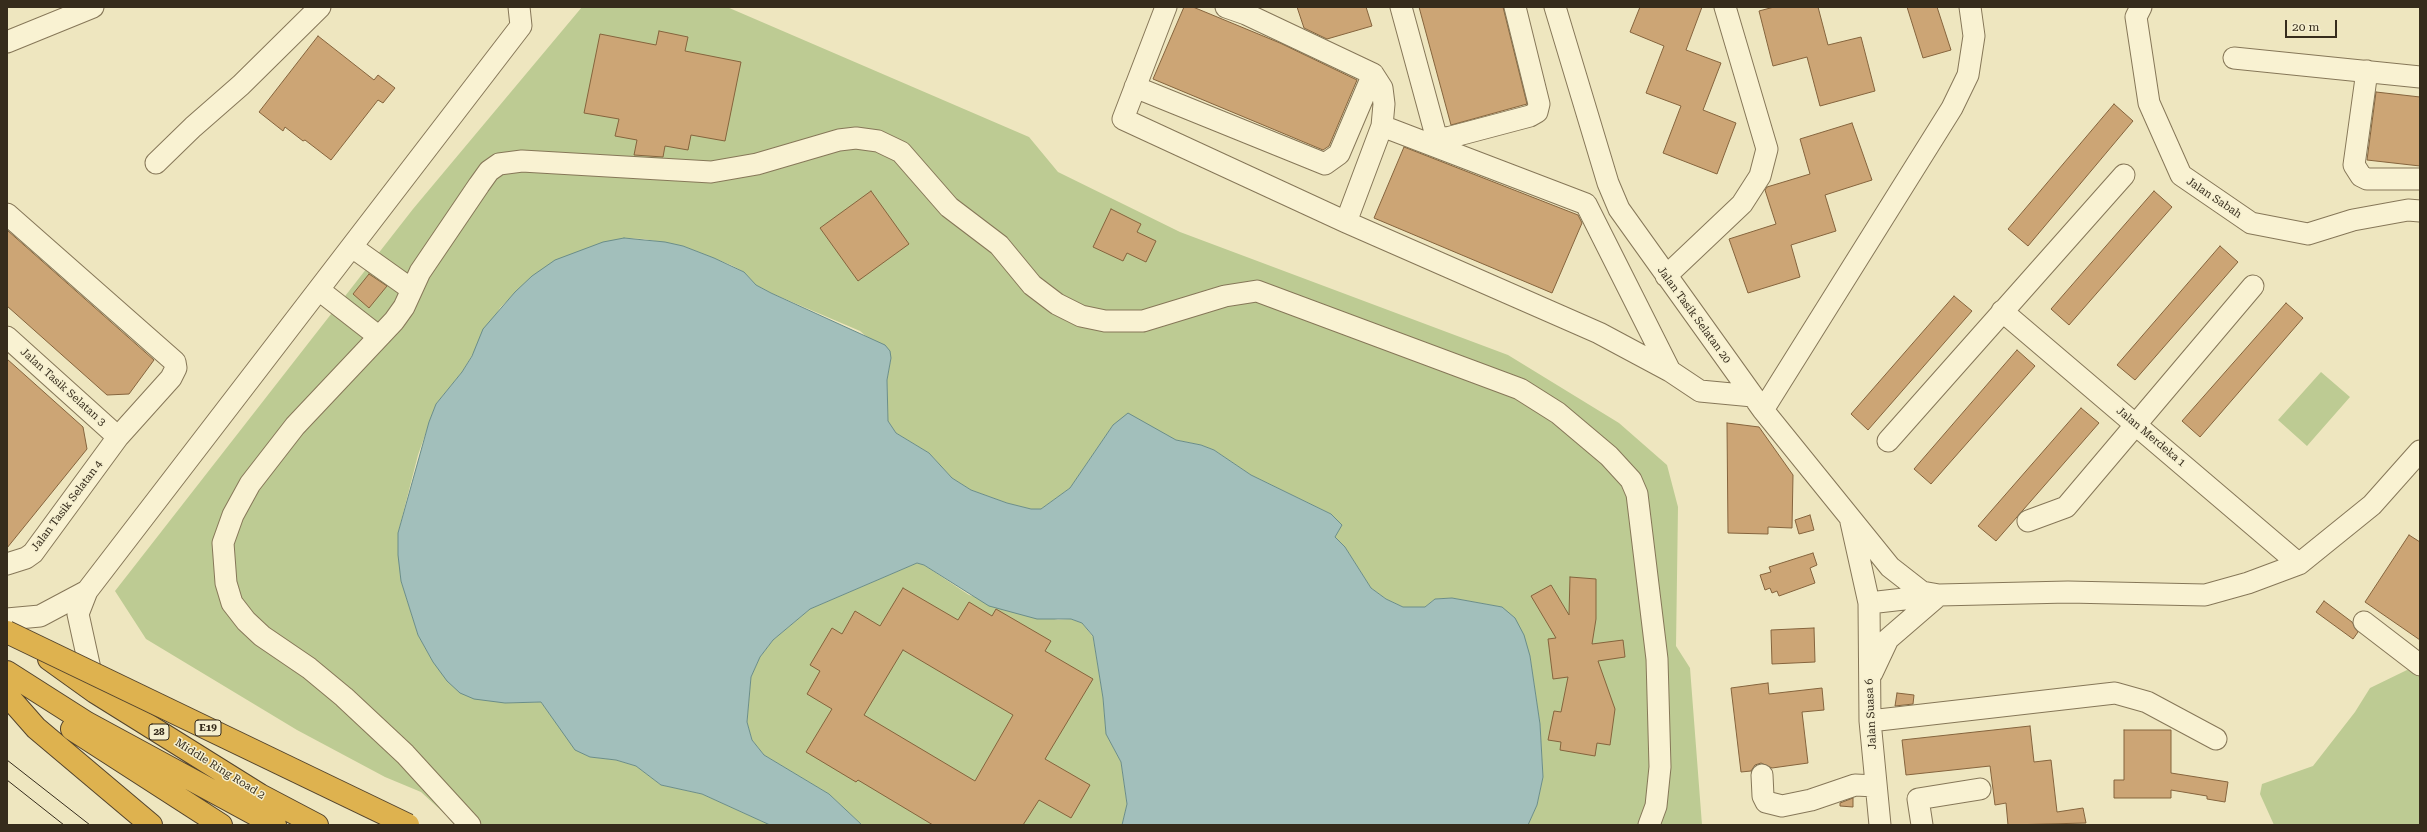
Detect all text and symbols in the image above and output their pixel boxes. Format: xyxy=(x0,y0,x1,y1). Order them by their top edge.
scale bar xyxy=(2287,12,2339,38)
text: 20 m xyxy=(2292,20,2319,34)
street label: Jalan Sabah xyxy=(2184,175,2244,221)
street label: Jalan Tasik Selatan 20 xyxy=(1654,264,1734,366)
street label: Jalan Tasik Selatan 3 xyxy=(18,345,108,429)
street label: Jalan Merdeka 1 xyxy=(2114,404,2188,470)
street label: Jalan Tasik Selatan 4 xyxy=(28,458,106,554)
street label: Jalan Suasa 6 xyxy=(1863,678,1879,750)
road number: E19 xyxy=(195,720,221,736)
road number: 28 xyxy=(149,724,169,740)
street label: Middle Ring Road 2 xyxy=(173,736,267,802)

